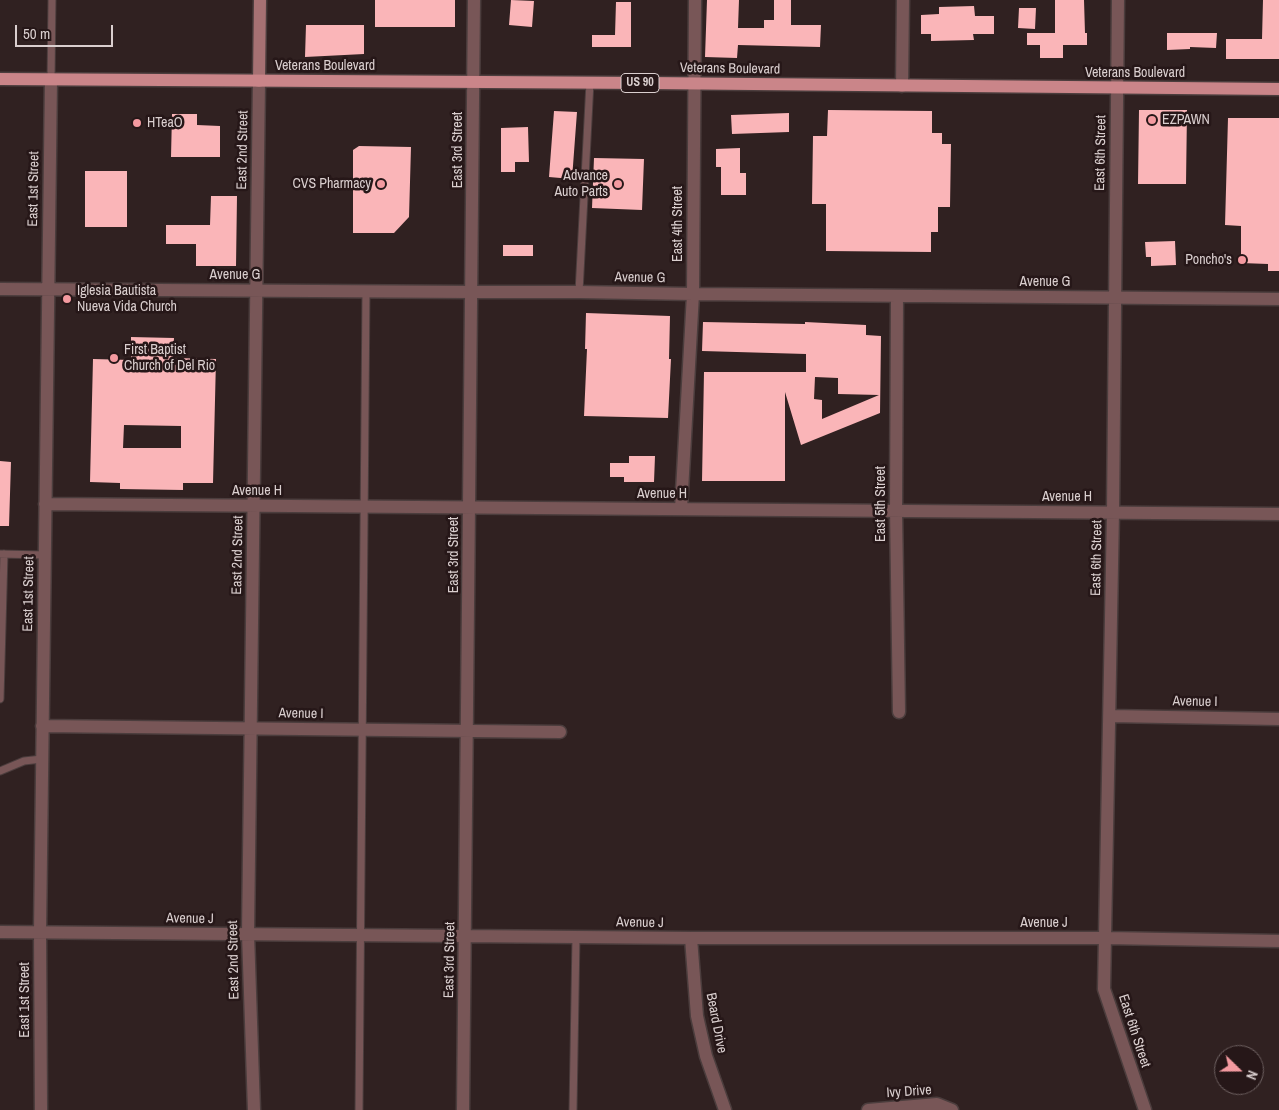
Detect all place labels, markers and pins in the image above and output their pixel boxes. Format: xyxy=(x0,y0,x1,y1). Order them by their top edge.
place label: EZPAWN xyxy=(1162,112,1210,128)
marker: EZPAWN xyxy=(1146,114,1158,126)
place label: HTeaO xyxy=(147,115,183,131)
marker: HTeaO xyxy=(131,117,143,129)
place label: Advance Auto Parts xyxy=(554,168,608,200)
place label: CVS Pharmacy xyxy=(293,176,371,192)
marker: CVS Pharmacy xyxy=(375,178,387,190)
marker: Advance Auto Parts xyxy=(612,178,624,190)
place label: Poncho's xyxy=(1185,252,1232,268)
marker: Poncho's xyxy=(1236,254,1248,266)
place label: Iglesia Bautista Nueva Vida Church xyxy=(77,283,177,316)
marker: Iglesia Bautista Nueva Vida Church xyxy=(61,293,73,305)
place label: First Baptist Church of Del Rio xyxy=(124,342,215,374)
marker: First Baptist Church of Del Rio xyxy=(108,352,120,364)

